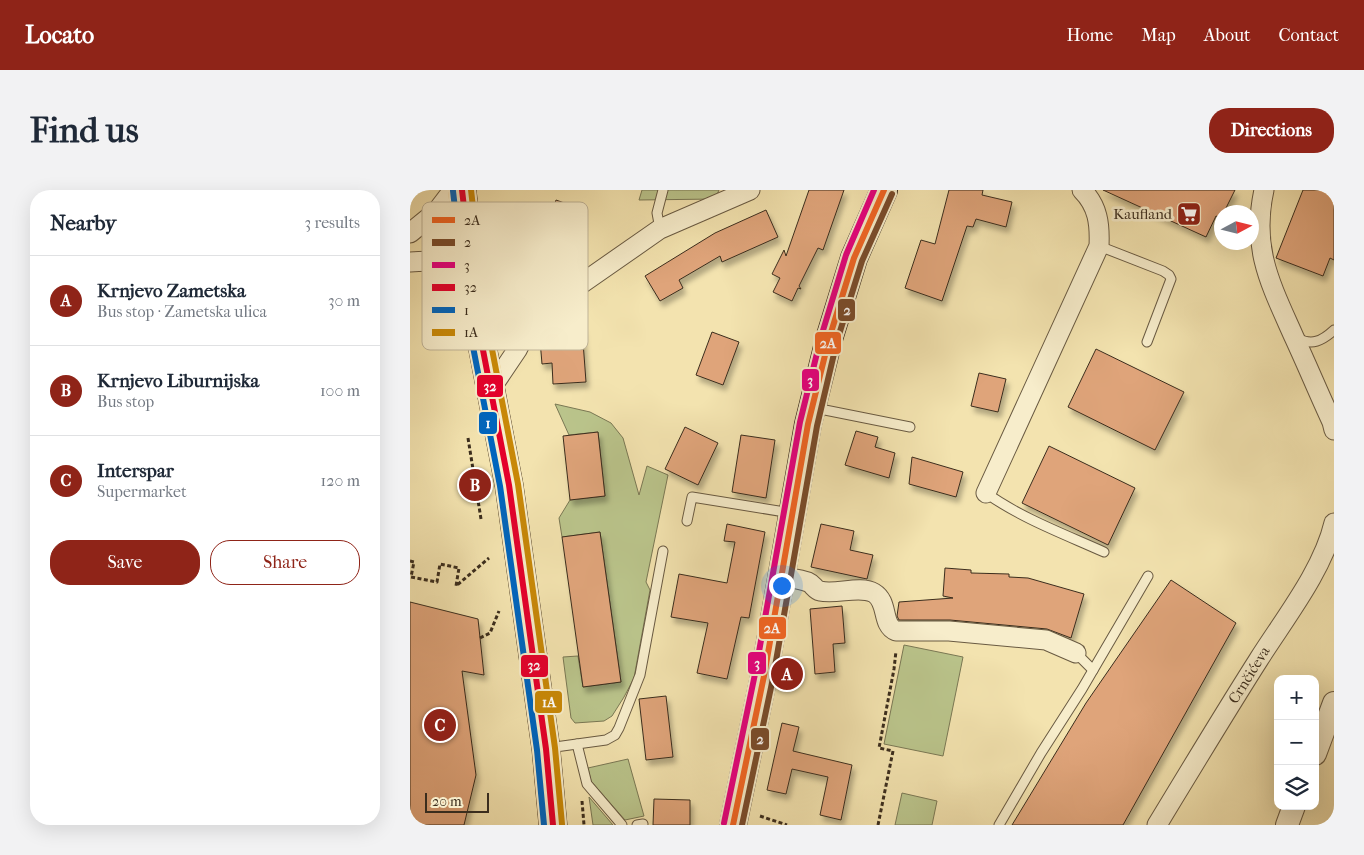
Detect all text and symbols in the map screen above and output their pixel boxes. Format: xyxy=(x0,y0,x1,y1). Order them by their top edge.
text: Locato xyxy=(25,21,94,49)
text: Home xyxy=(1066,25,1113,46)
text: Map xyxy=(1141,25,1176,46)
text: About xyxy=(1204,25,1250,46)
text: Contact xyxy=(1278,25,1339,46)
button: Directions xyxy=(1209,108,1334,153)
text: Find us xyxy=(30,110,139,151)
supermarket icon: Kaufland xyxy=(1176,201,1202,227)
legend xyxy=(422,202,588,350)
place label: Kaufland xyxy=(1113,205,1173,223)
north arrow xyxy=(1214,205,1259,250)
text: Nearby xyxy=(50,211,116,235)
text: 2A xyxy=(464,212,481,229)
text: 3 results xyxy=(304,213,360,232)
text: 2 xyxy=(464,234,471,251)
text: 3 xyxy=(464,257,470,274)
text: 32 xyxy=(464,279,477,296)
text: Krnjevo Zametska xyxy=(97,280,246,302)
text: A xyxy=(61,291,71,310)
text: 30 m xyxy=(328,291,360,310)
line badge: 2 xyxy=(837,298,856,322)
text: Bus stop · Zametska ulica xyxy=(97,302,267,321)
text: 1 xyxy=(464,302,469,319)
text: 2 xyxy=(843,302,851,319)
text: 1A xyxy=(464,324,479,341)
line badge: 2A xyxy=(814,331,842,355)
text: 2A xyxy=(820,335,837,352)
line badge: 3 xyxy=(801,368,820,392)
text: Krnjevo Liburnijska xyxy=(97,370,259,392)
text: 3 xyxy=(807,372,813,389)
line badge: 32 xyxy=(476,374,504,398)
text: 32 xyxy=(484,378,496,395)
text: B xyxy=(61,381,71,400)
text: 100 m xyxy=(320,381,360,400)
text: Bus stop xyxy=(97,392,154,411)
line badge: 1 xyxy=(478,411,498,435)
text: 1 xyxy=(486,415,491,432)
text: Interspar xyxy=(97,460,174,482)
pin: B xyxy=(459,466,491,504)
text: C xyxy=(61,471,71,490)
text: 120 m xyxy=(321,471,360,490)
text: Supermarket xyxy=(97,482,187,501)
button: Save xyxy=(50,540,200,585)
button: Share xyxy=(210,540,360,585)
your location xyxy=(769,573,795,599)
line badge: 2A xyxy=(758,616,787,640)
text: 2A xyxy=(764,620,781,637)
street label: Crnčićeva xyxy=(1224,642,1274,707)
line badge: 3 xyxy=(747,651,767,675)
line badge: 32 xyxy=(520,654,549,678)
text: 3 xyxy=(754,655,760,672)
pin: A xyxy=(771,655,803,693)
text: 32 xyxy=(528,657,540,674)
map controls xyxy=(1274,675,1319,810)
button: + xyxy=(1274,675,1319,720)
line badge: 1A xyxy=(534,690,563,714)
text: 1A xyxy=(542,694,557,711)
pin: C xyxy=(424,706,456,744)
button: − xyxy=(1274,720,1319,765)
line badge: 2 xyxy=(750,727,770,751)
text: 2 xyxy=(756,731,764,748)
button: layers xyxy=(1274,765,1319,810)
scale bar xyxy=(425,790,489,813)
text: 20 m xyxy=(432,793,462,810)

